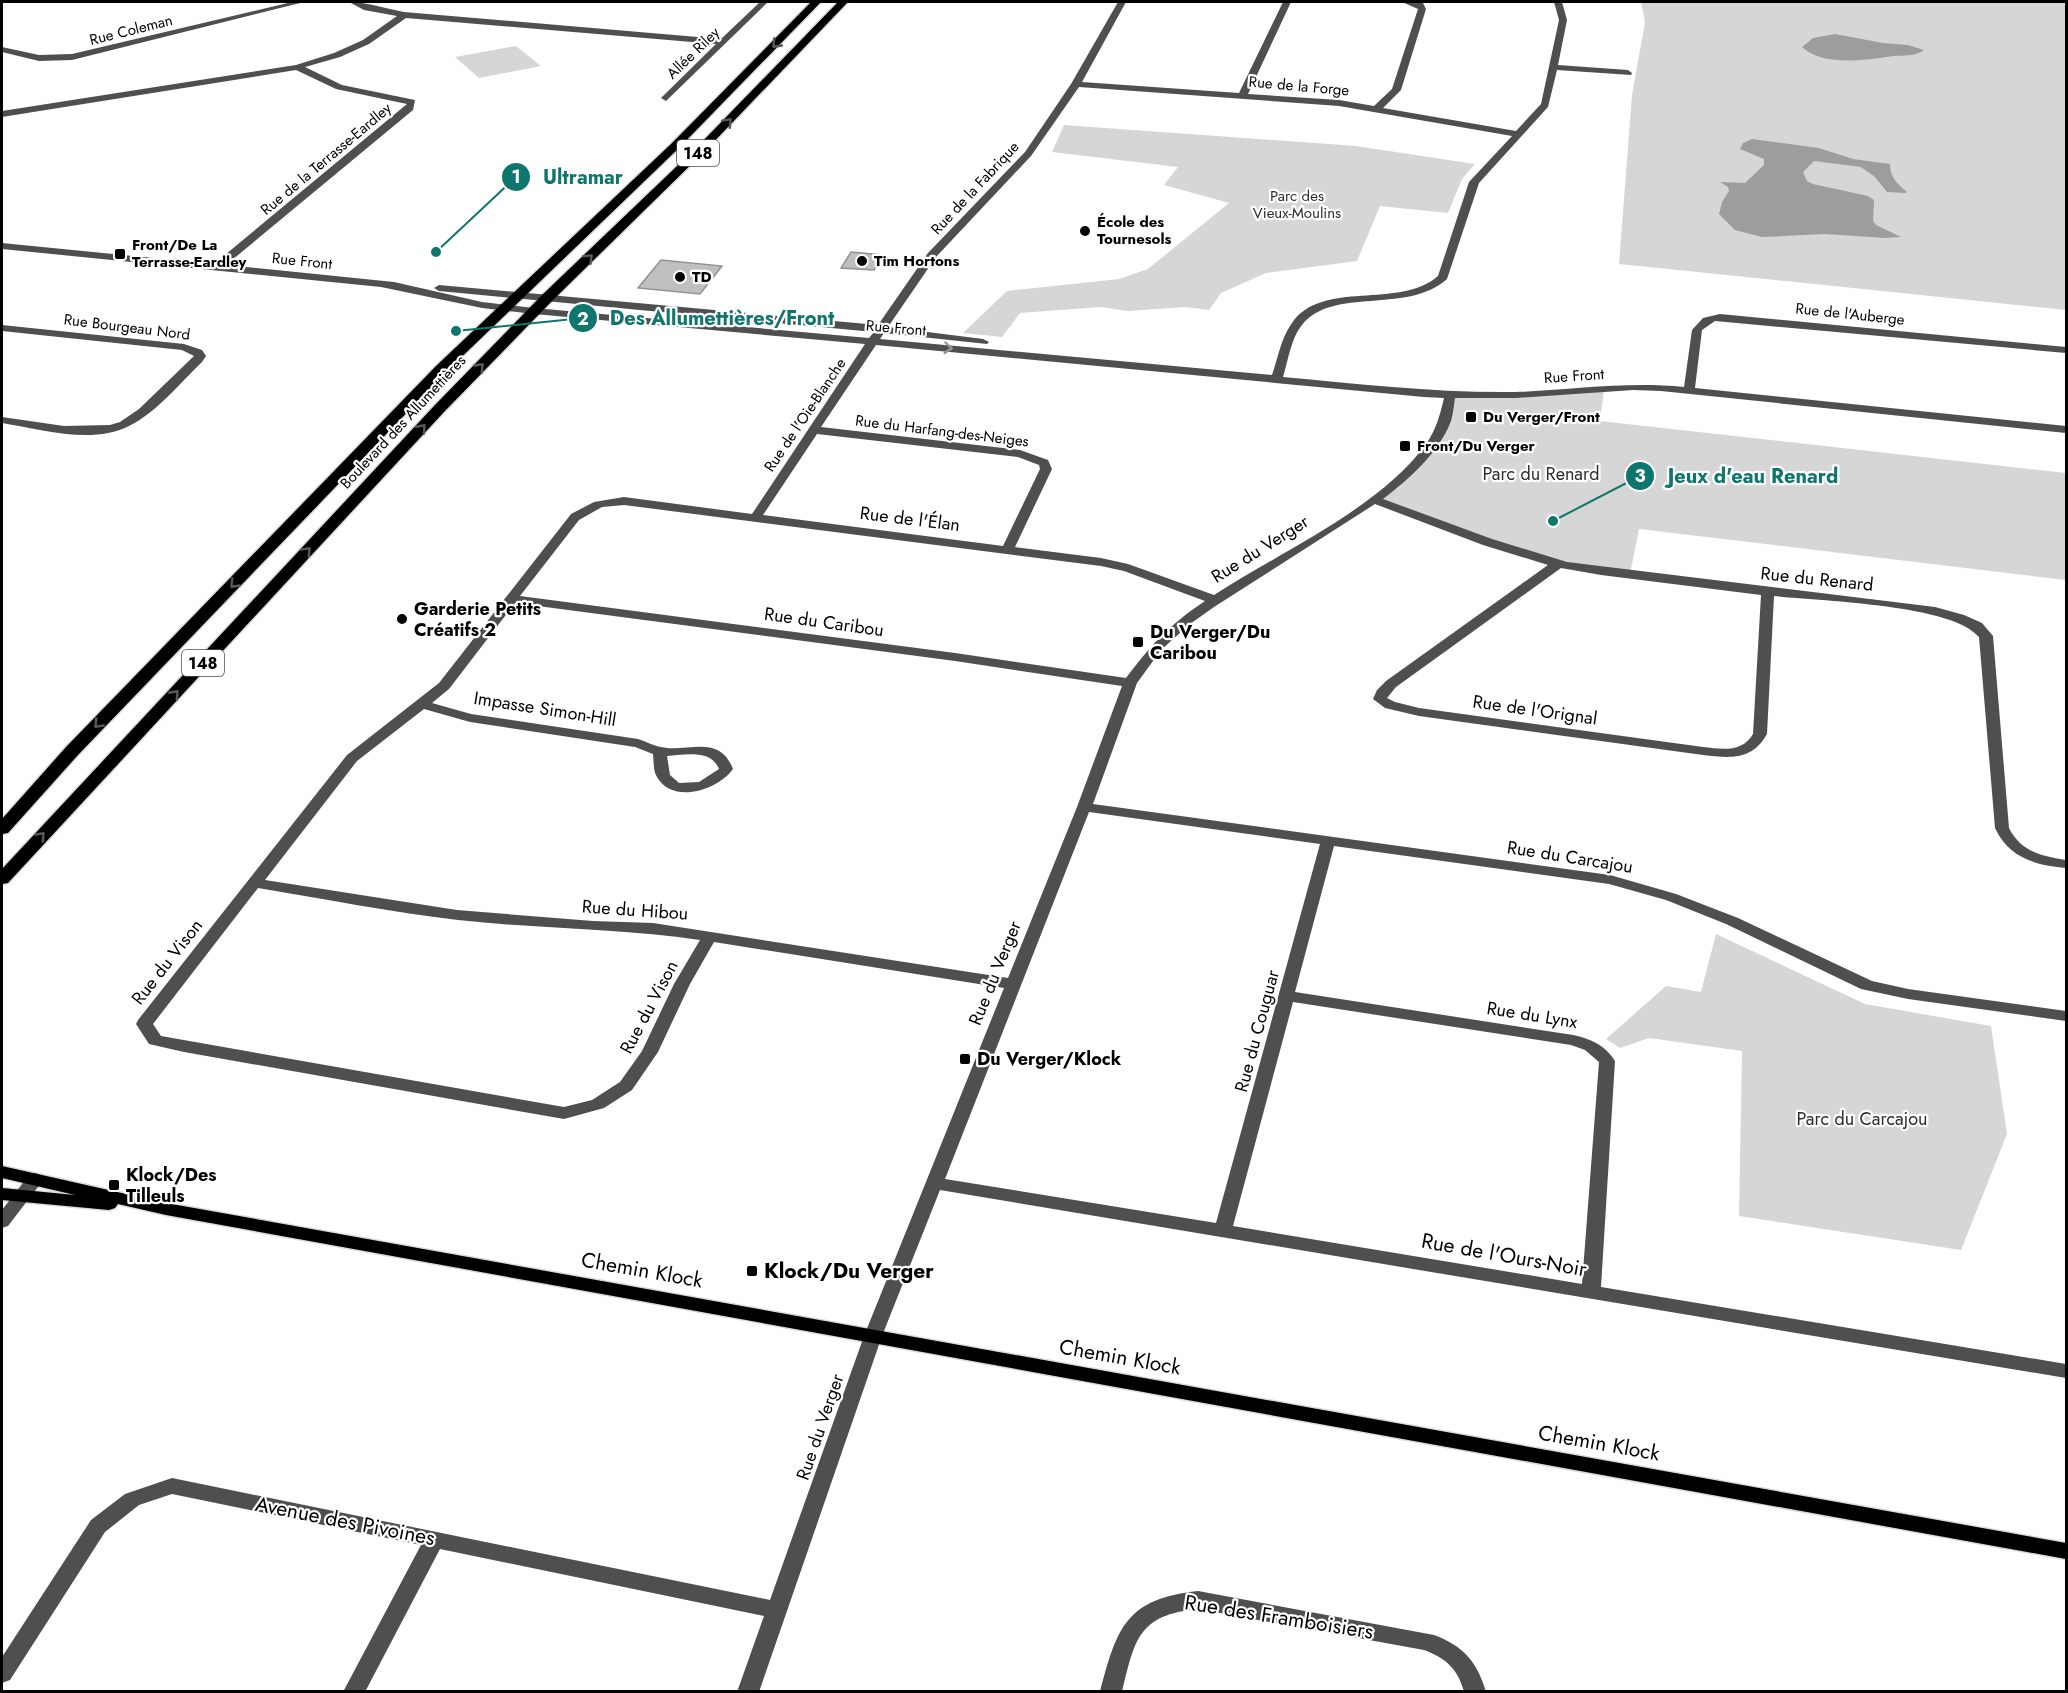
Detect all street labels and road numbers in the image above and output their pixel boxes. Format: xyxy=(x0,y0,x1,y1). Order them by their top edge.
street label: Rue Coleman xyxy=(87,9,175,51)
street label: Allée Riley xyxy=(661,22,725,84)
street label: Rue de la Forge xyxy=(1248,71,1350,101)
street label: Rue de la Terrasse-Eardley xyxy=(256,97,397,220)
street label: Rue de la Fabrique xyxy=(926,136,1024,240)
road number: 148 xyxy=(677,140,719,166)
street label: Rue Front xyxy=(271,247,334,275)
street label: Rue de l'Auberge xyxy=(1794,297,1906,331)
street label: Rue Bourgeau Nord xyxy=(63,308,191,346)
street label: Rue Front xyxy=(865,314,927,342)
street label: Boulevard des Allumettières xyxy=(335,350,471,494)
street label: Rue de l'Oie-Blanche xyxy=(759,354,851,476)
street label: Rue Front xyxy=(1543,363,1605,389)
street label: Rue du Harfang-des-Neiges xyxy=(854,409,1030,453)
street label: Rue de l'Élan xyxy=(859,500,961,538)
street label: Rue du Verger xyxy=(1206,508,1314,589)
street label: Rue du Renard xyxy=(1759,560,1875,598)
street label: Rue du Caribou xyxy=(762,601,886,643)
road number: 148 xyxy=(182,650,224,676)
street label: Impasse Simon-Hill xyxy=(472,685,618,733)
street label: Rue de l'Orignal xyxy=(1471,688,1599,732)
street label: Rue du Carcajou xyxy=(1505,834,1635,880)
street label: Rue du Hibou xyxy=(581,893,689,927)
street label: Rue du Vison xyxy=(125,914,209,1010)
street label: Rue du Verger xyxy=(962,916,1028,1029)
street label: Rue du Vison xyxy=(613,956,685,1058)
street label: Rue du Couguar xyxy=(1228,966,1286,1095)
street label: Rue du Lynx xyxy=(1485,995,1580,1035)
street label: Rue de l'Ours-Noir xyxy=(1419,1226,1590,1284)
street label: Chemin Klock xyxy=(579,1245,706,1296)
street label: Chemin Klock xyxy=(1057,1332,1184,1383)
street label: Rue du Verger xyxy=(790,1370,851,1484)
street label: Chemin Klock xyxy=(1536,1418,1663,1469)
street label: Avenue des Pivoines xyxy=(253,1489,437,1553)
street label: Rue des Framboisiers xyxy=(1183,1587,1375,1647)

